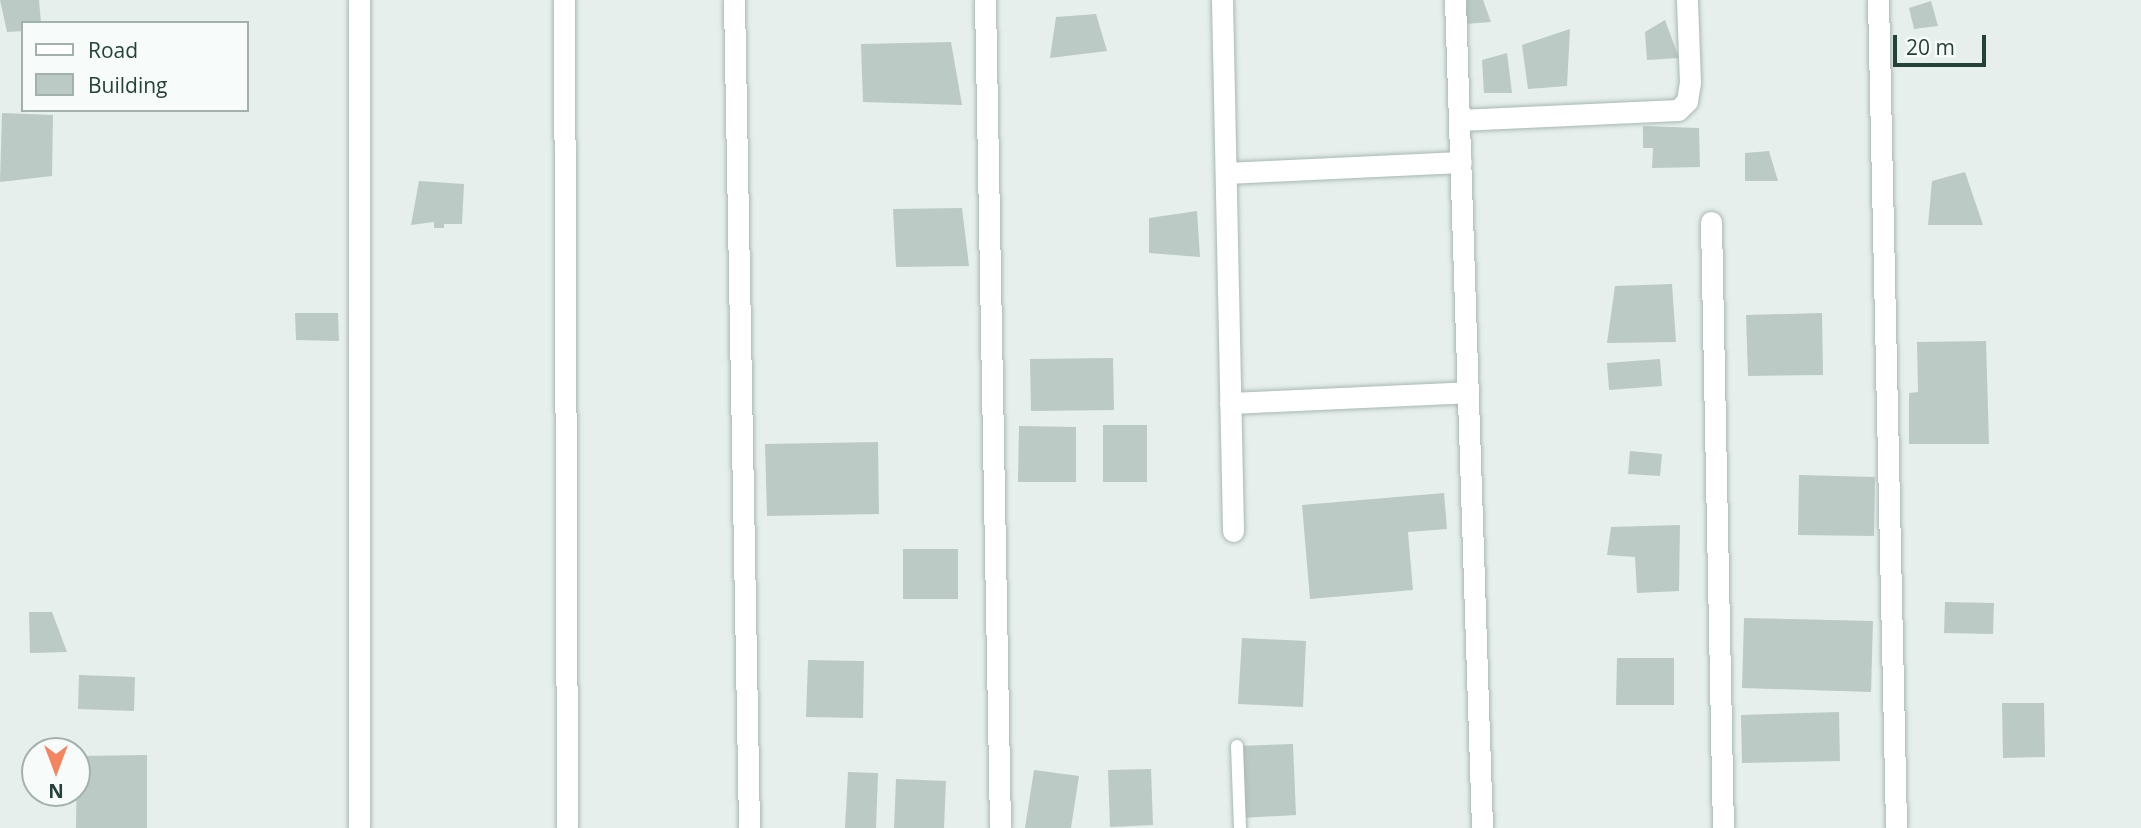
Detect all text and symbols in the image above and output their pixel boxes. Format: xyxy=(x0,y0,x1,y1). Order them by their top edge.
legend xyxy=(21,21,248,112)
scale bar xyxy=(1896,21,1989,65)
text: 20 m xyxy=(1906,33,1955,61)
text: Road xyxy=(88,36,138,64)
text: Building xyxy=(88,71,167,99)
north arrow xyxy=(21,737,91,807)
text: N xyxy=(48,778,64,804)

